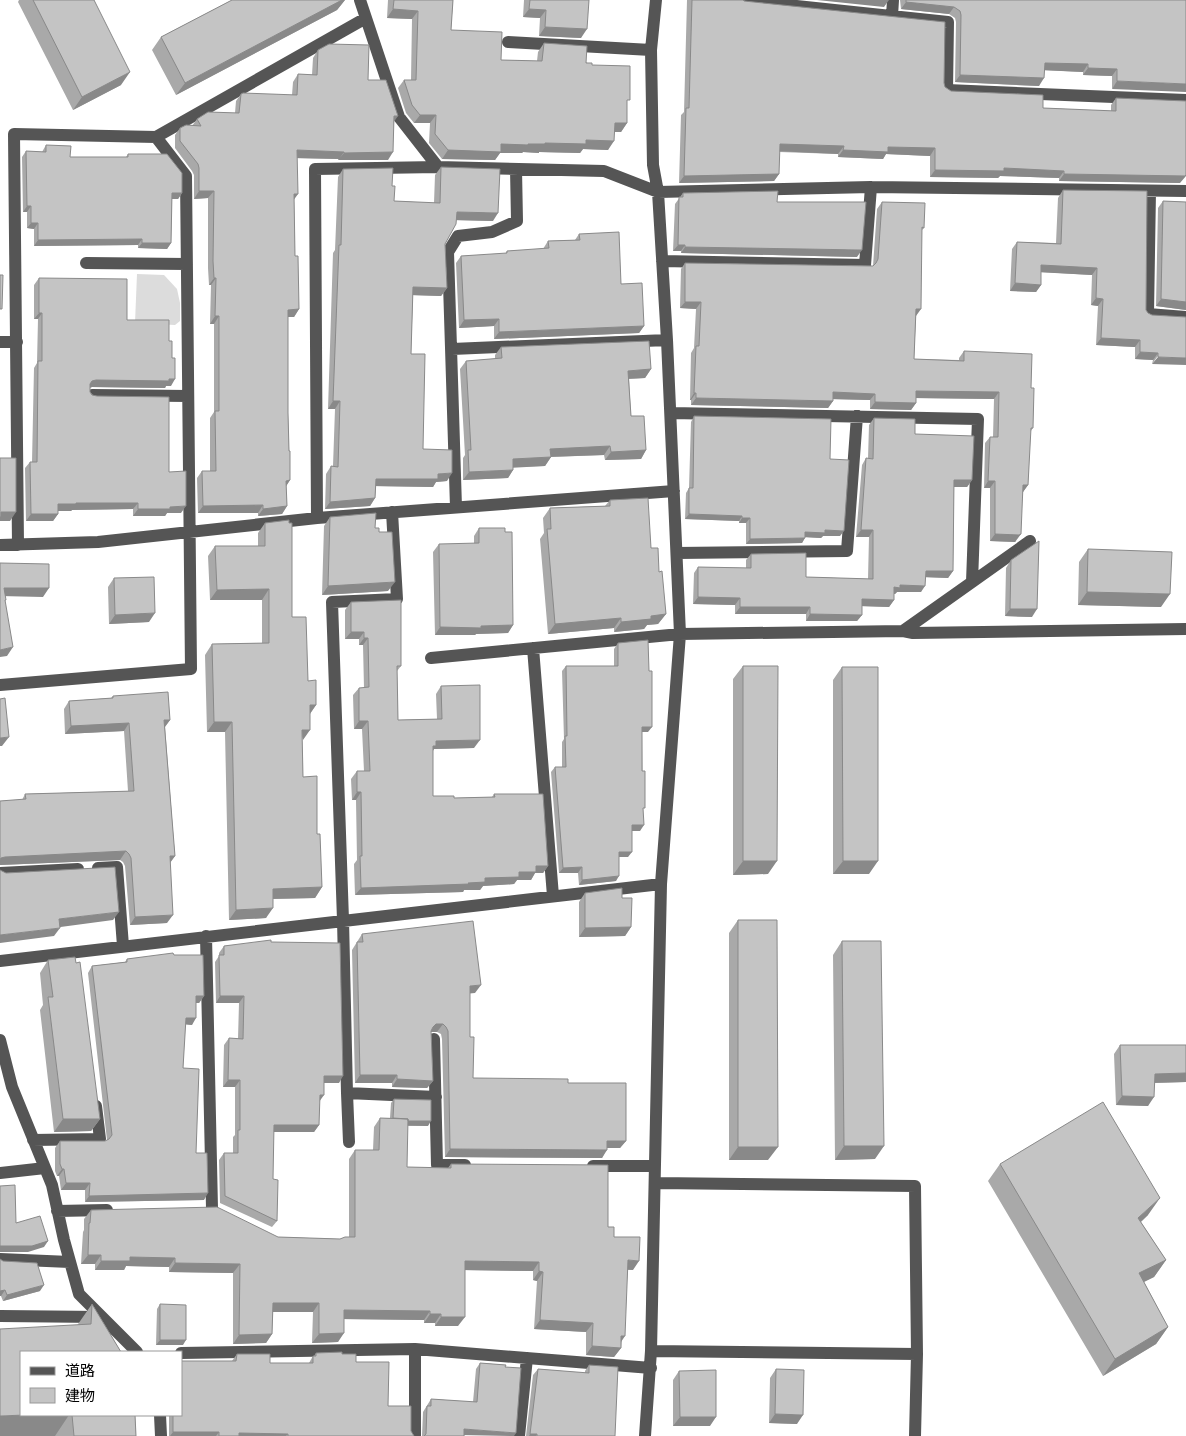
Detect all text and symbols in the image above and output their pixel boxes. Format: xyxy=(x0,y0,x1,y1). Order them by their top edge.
legend xyxy=(20,1351,182,1416)
text: 道路 xyxy=(65,1362,95,1380)
text: 建物 xyxy=(65,1387,95,1405)

